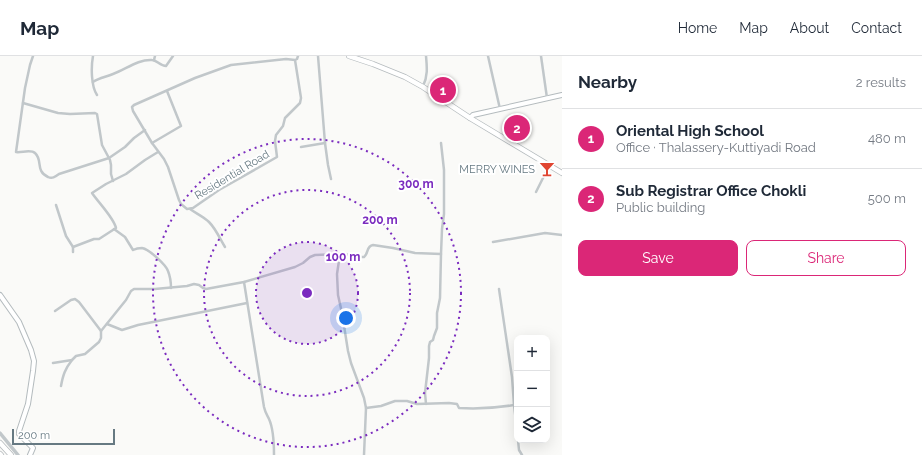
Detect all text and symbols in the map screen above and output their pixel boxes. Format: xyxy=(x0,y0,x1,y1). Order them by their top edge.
text: Map xyxy=(20,17,59,39)
text: Home xyxy=(678,20,717,36)
text: Map xyxy=(739,20,768,36)
text: About xyxy=(790,20,829,36)
text: Contact xyxy=(851,20,902,36)
text: Nearby xyxy=(578,72,637,92)
pin: 1 xyxy=(430,75,456,105)
text: 2 results xyxy=(856,75,906,90)
pin: 2 xyxy=(504,113,530,143)
text: Oriental High School xyxy=(616,122,764,140)
text: 1 xyxy=(588,131,594,146)
text: 480 m xyxy=(868,131,906,146)
text: Office · Thalassery-Kuttiyadi Road xyxy=(616,140,816,155)
street label: Residential Road xyxy=(192,148,272,202)
bar icon: MERRY WINES xyxy=(538,160,556,178)
place label: MERRY WINES xyxy=(459,163,535,176)
text: 300 m xyxy=(398,177,434,191)
text: Sub Registrar Office Chokli xyxy=(616,182,806,200)
text: 2 xyxy=(587,191,595,206)
text: 500 m xyxy=(868,191,906,206)
text: Public building xyxy=(616,200,705,215)
text: 200 m xyxy=(362,213,398,227)
button: Save xyxy=(578,240,738,276)
button: Share xyxy=(746,240,906,276)
text: 100 m xyxy=(326,250,360,264)
centre of rings xyxy=(300,286,314,300)
your location xyxy=(336,308,356,328)
map controls xyxy=(514,335,550,443)
button: + xyxy=(514,335,550,371)
button: − xyxy=(514,371,550,407)
button: layers xyxy=(514,407,550,443)
scale bar xyxy=(12,427,115,446)
text: 200 m xyxy=(18,429,50,442)

